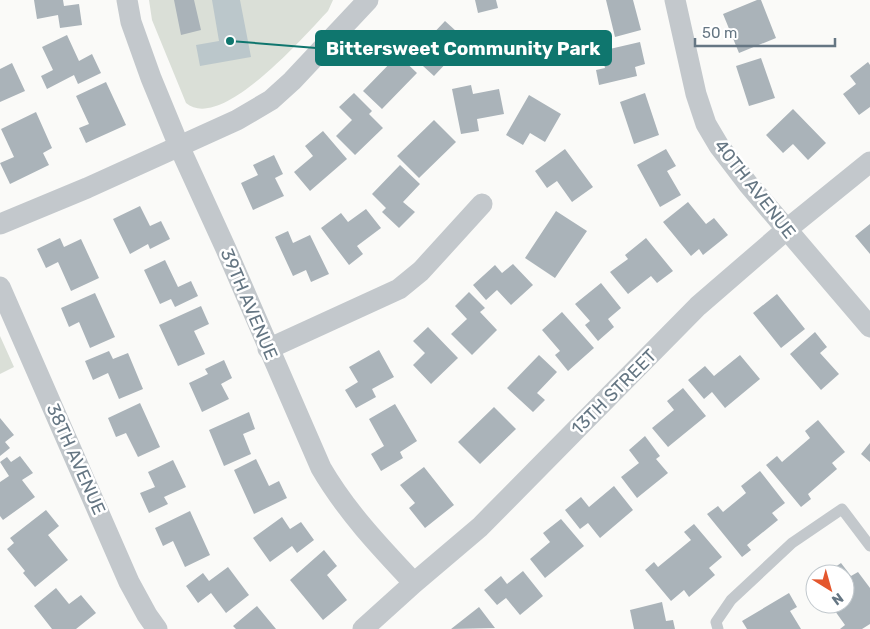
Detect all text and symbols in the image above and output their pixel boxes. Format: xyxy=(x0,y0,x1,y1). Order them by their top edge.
scale bar xyxy=(695,15,835,47)
text: 50 m xyxy=(702,24,737,42)
callout: Bittersweet Community Park xyxy=(316,31,611,65)
text: Bittersweet Community Park xyxy=(326,37,600,60)
street label: 40TH AVENUE xyxy=(710,135,800,243)
street label: 39TH AVENUE xyxy=(216,245,282,363)
street label: 13TH STREET xyxy=(567,345,661,439)
street label: 38TH AVENUE xyxy=(42,400,110,518)
north arrow xyxy=(805,564,855,614)
text: N xyxy=(828,589,847,609)

